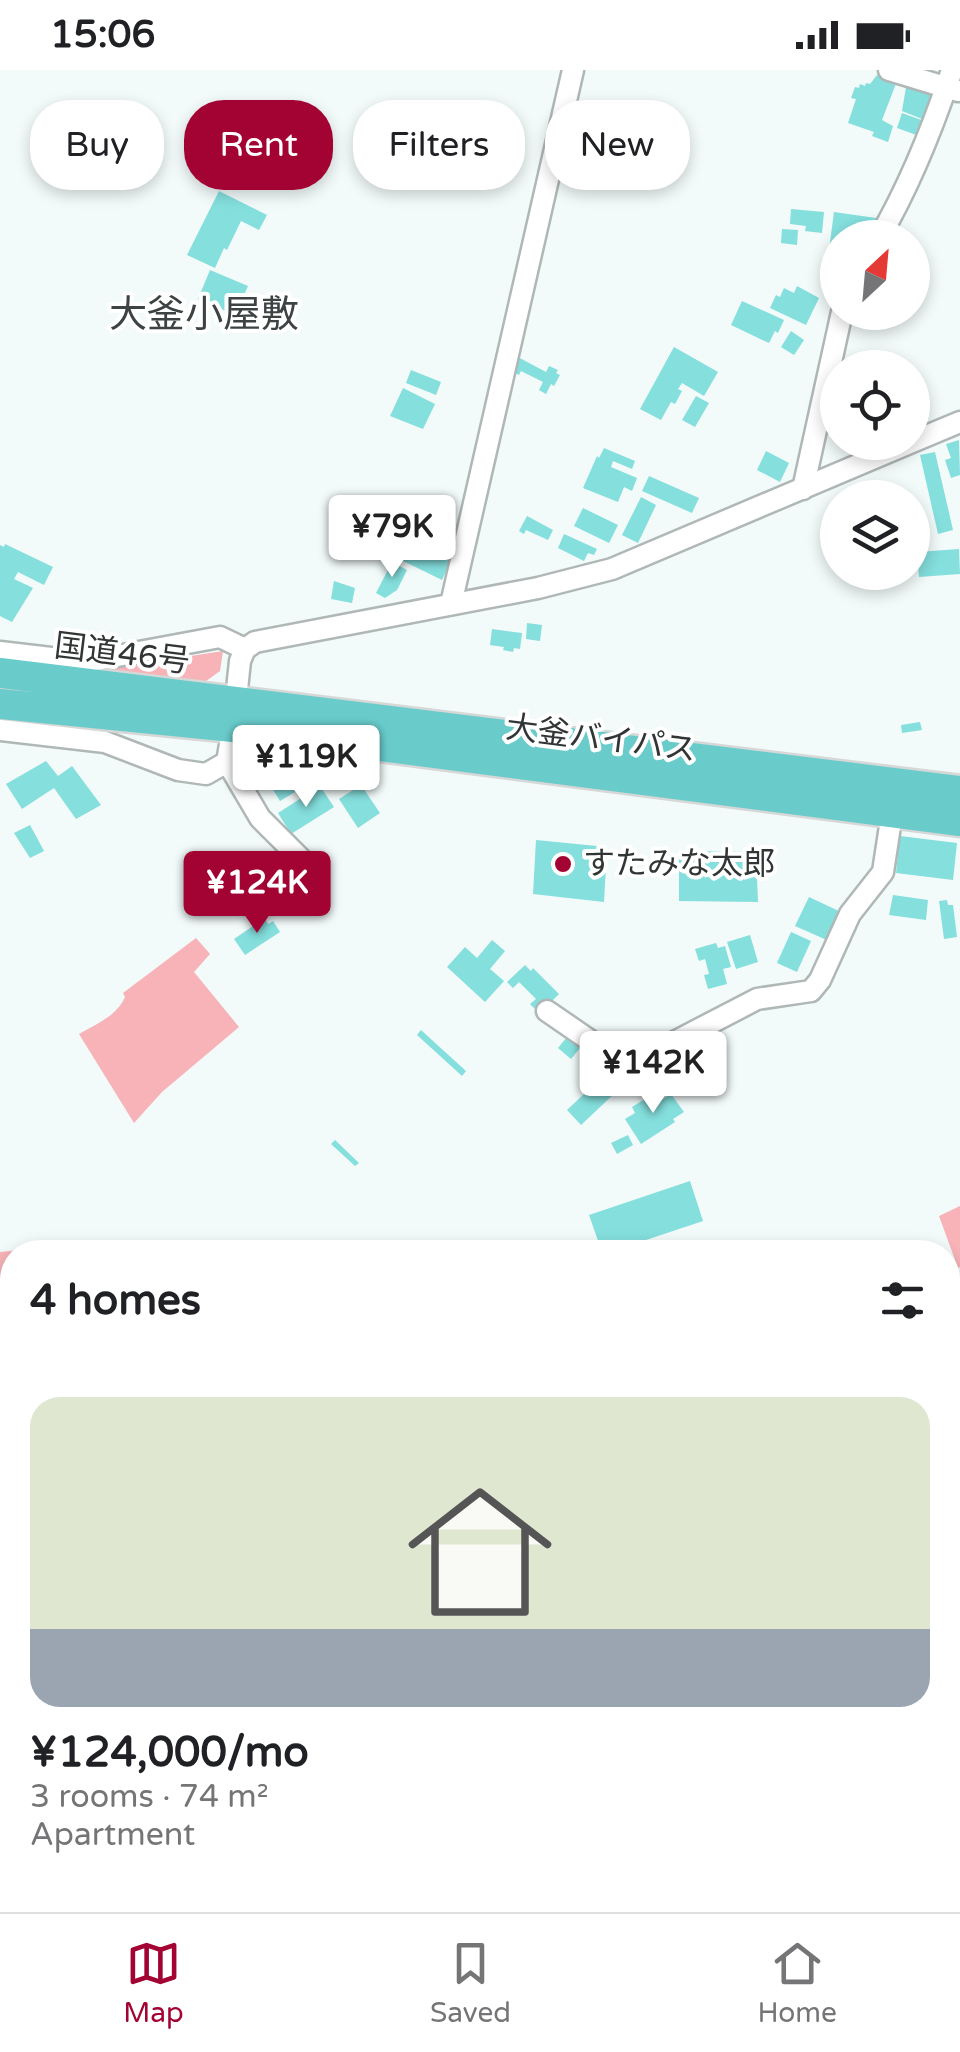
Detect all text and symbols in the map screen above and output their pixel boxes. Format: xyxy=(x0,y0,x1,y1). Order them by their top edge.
text: 15:06 xyxy=(50,12,155,58)
chip: Buy xyxy=(30,100,164,190)
chip: Rent xyxy=(184,100,333,190)
chip: Filters xyxy=(353,100,525,190)
chip: New xyxy=(545,100,690,190)
north arrow xyxy=(820,220,930,330)
map controls xyxy=(820,220,930,590)
district label: 大釜小屋敷 xyxy=(109,292,299,338)
button: locate xyxy=(820,350,930,460)
button: layers xyxy=(820,480,930,590)
pin: ¥79K xyxy=(333,495,451,580)
text: ¥79K xyxy=(351,508,433,546)
street label: 国道46号 xyxy=(52,627,192,681)
street label: 大釜バイパス xyxy=(504,708,698,770)
pin: ¥119K xyxy=(236,725,376,810)
text: ¥119K xyxy=(255,738,357,776)
place label: すたみな太郎 xyxy=(583,845,775,883)
pin: ¥124K xyxy=(187,851,327,936)
marker: すたみな太郎 xyxy=(552,853,574,875)
text: ¥124K xyxy=(206,864,308,902)
pin: ¥142K xyxy=(583,1031,723,1116)
text: ¥142K xyxy=(602,1044,704,1082)
icon: filters xyxy=(875,1273,930,1328)
text: 4 homes xyxy=(30,1275,201,1326)
icon: home xyxy=(390,1462,570,1642)
text: ¥124,000/mo xyxy=(30,1727,309,1778)
text: 3 rooms · 74 m² xyxy=(30,1778,269,1816)
text: Apartment xyxy=(30,1816,195,1854)
tab: Map xyxy=(123,1936,184,2030)
tab: Saved xyxy=(430,1936,511,2030)
tab: Home xyxy=(757,1936,837,2030)

